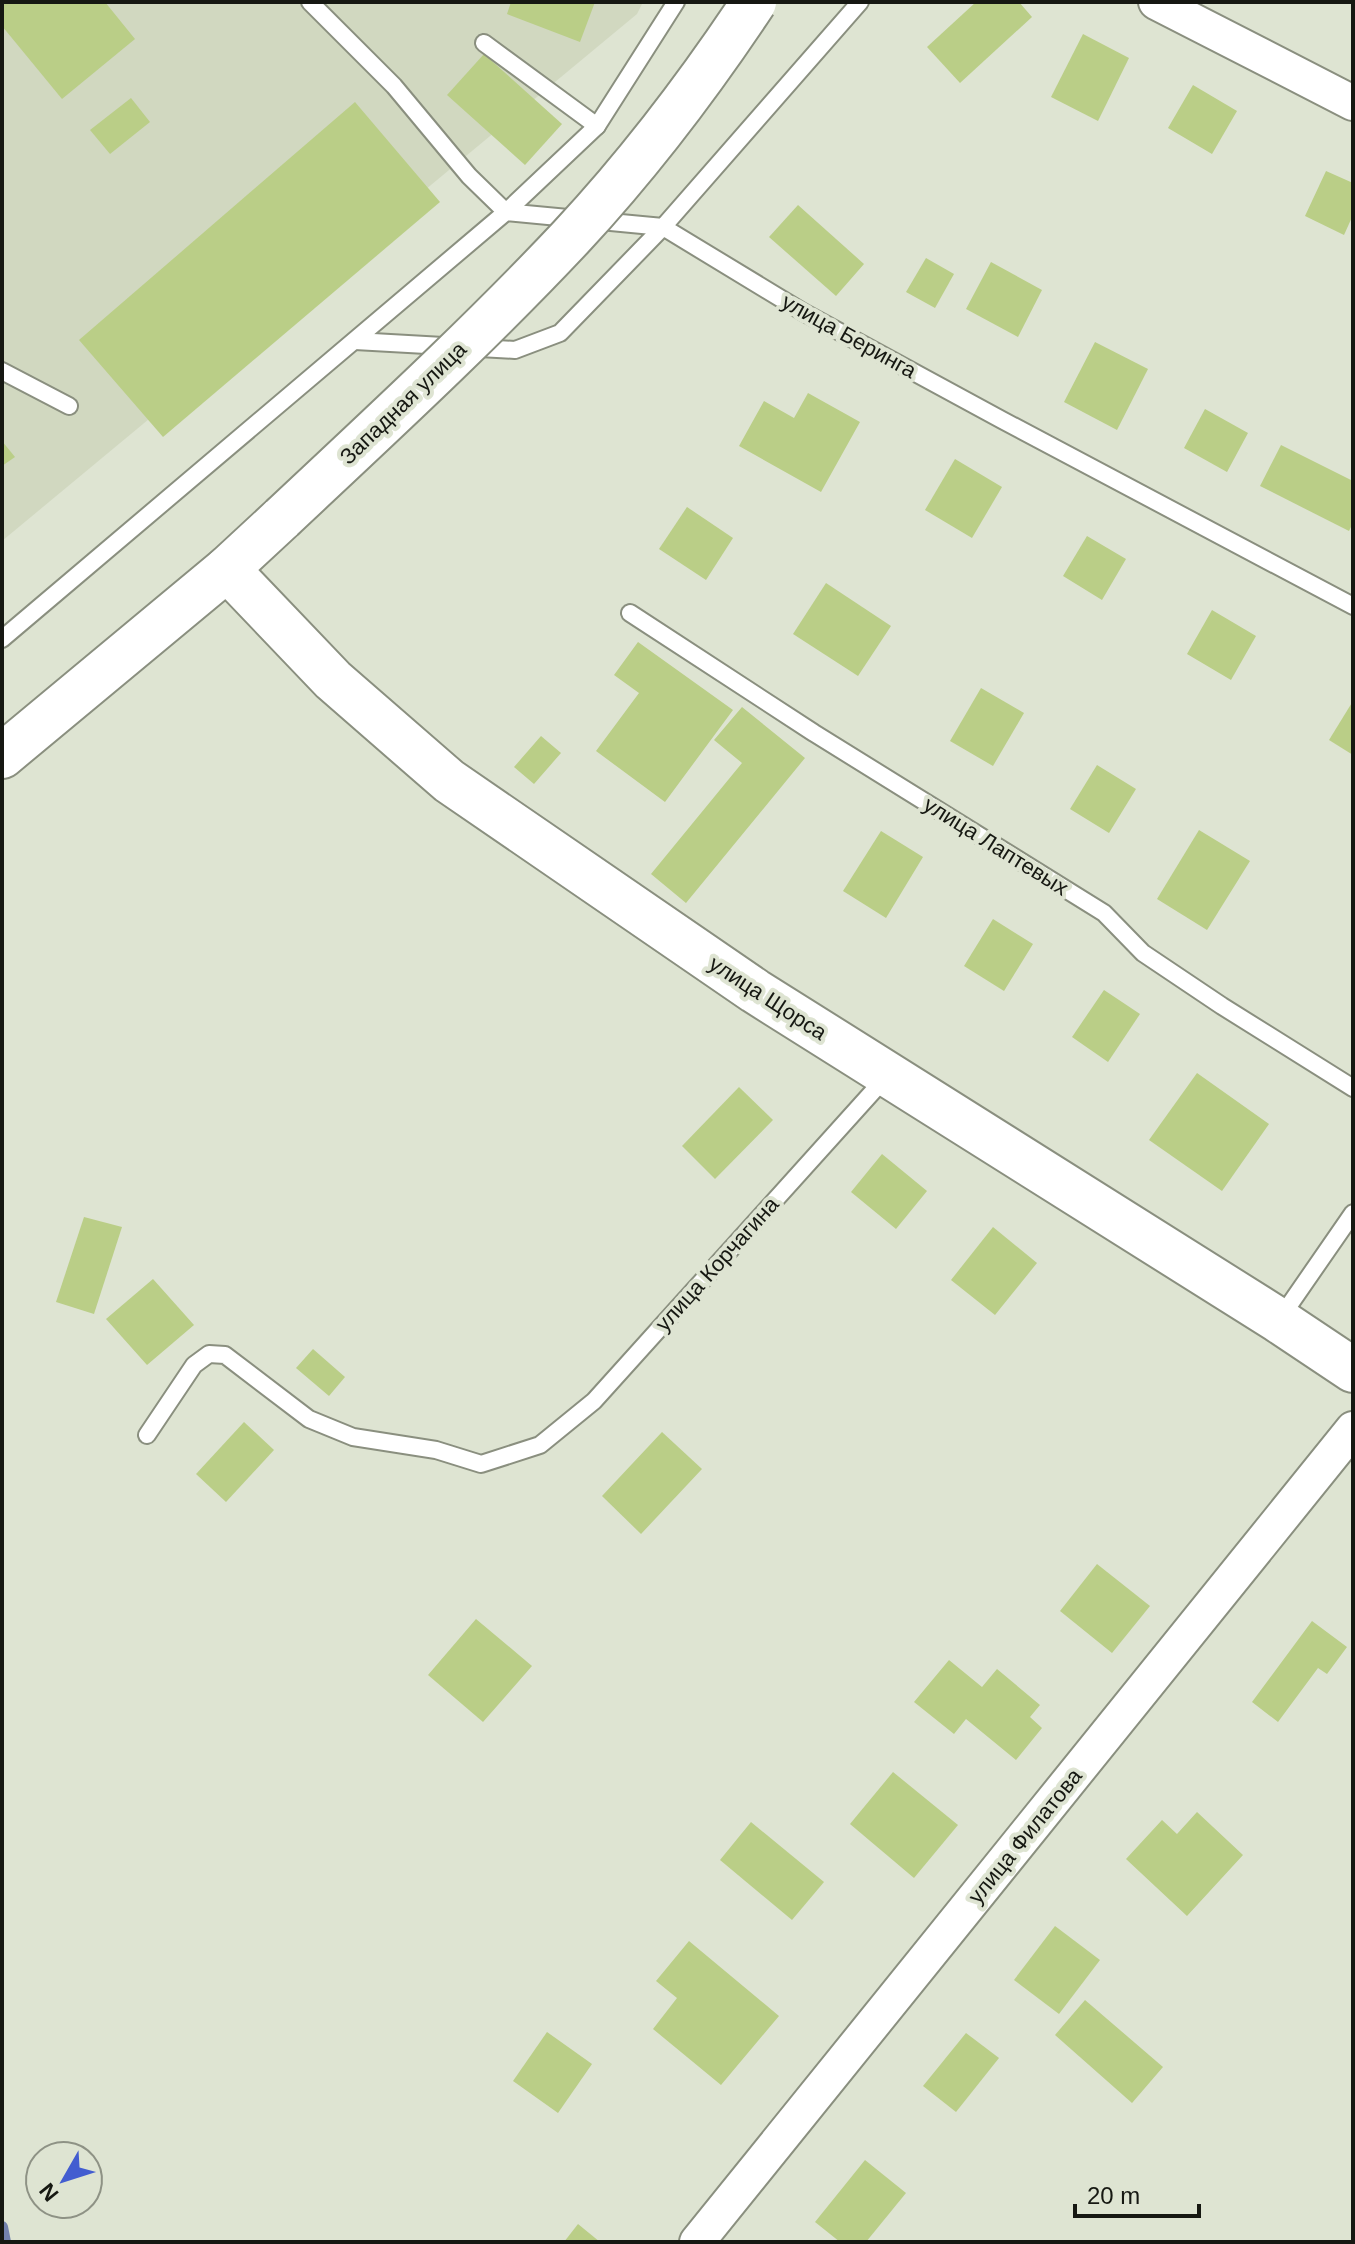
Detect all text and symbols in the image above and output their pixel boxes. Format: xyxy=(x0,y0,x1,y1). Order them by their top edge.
street label: улица Беринга xyxy=(777,289,921,384)
street label: Западная улица xyxy=(335,336,472,469)
street label: улица Лаптевых xyxy=(919,791,1073,901)
street label: улица Щорса xyxy=(705,951,832,1046)
street label: улица Корчагина xyxy=(650,1191,784,1336)
street label: улица Филатова xyxy=(963,1763,1087,1908)
north arrow xyxy=(24,2140,104,2220)
scale bar xyxy=(1075,2168,1199,2218)
text: N xyxy=(34,2178,64,2206)
text: 20 m xyxy=(1087,2182,1140,2209)

